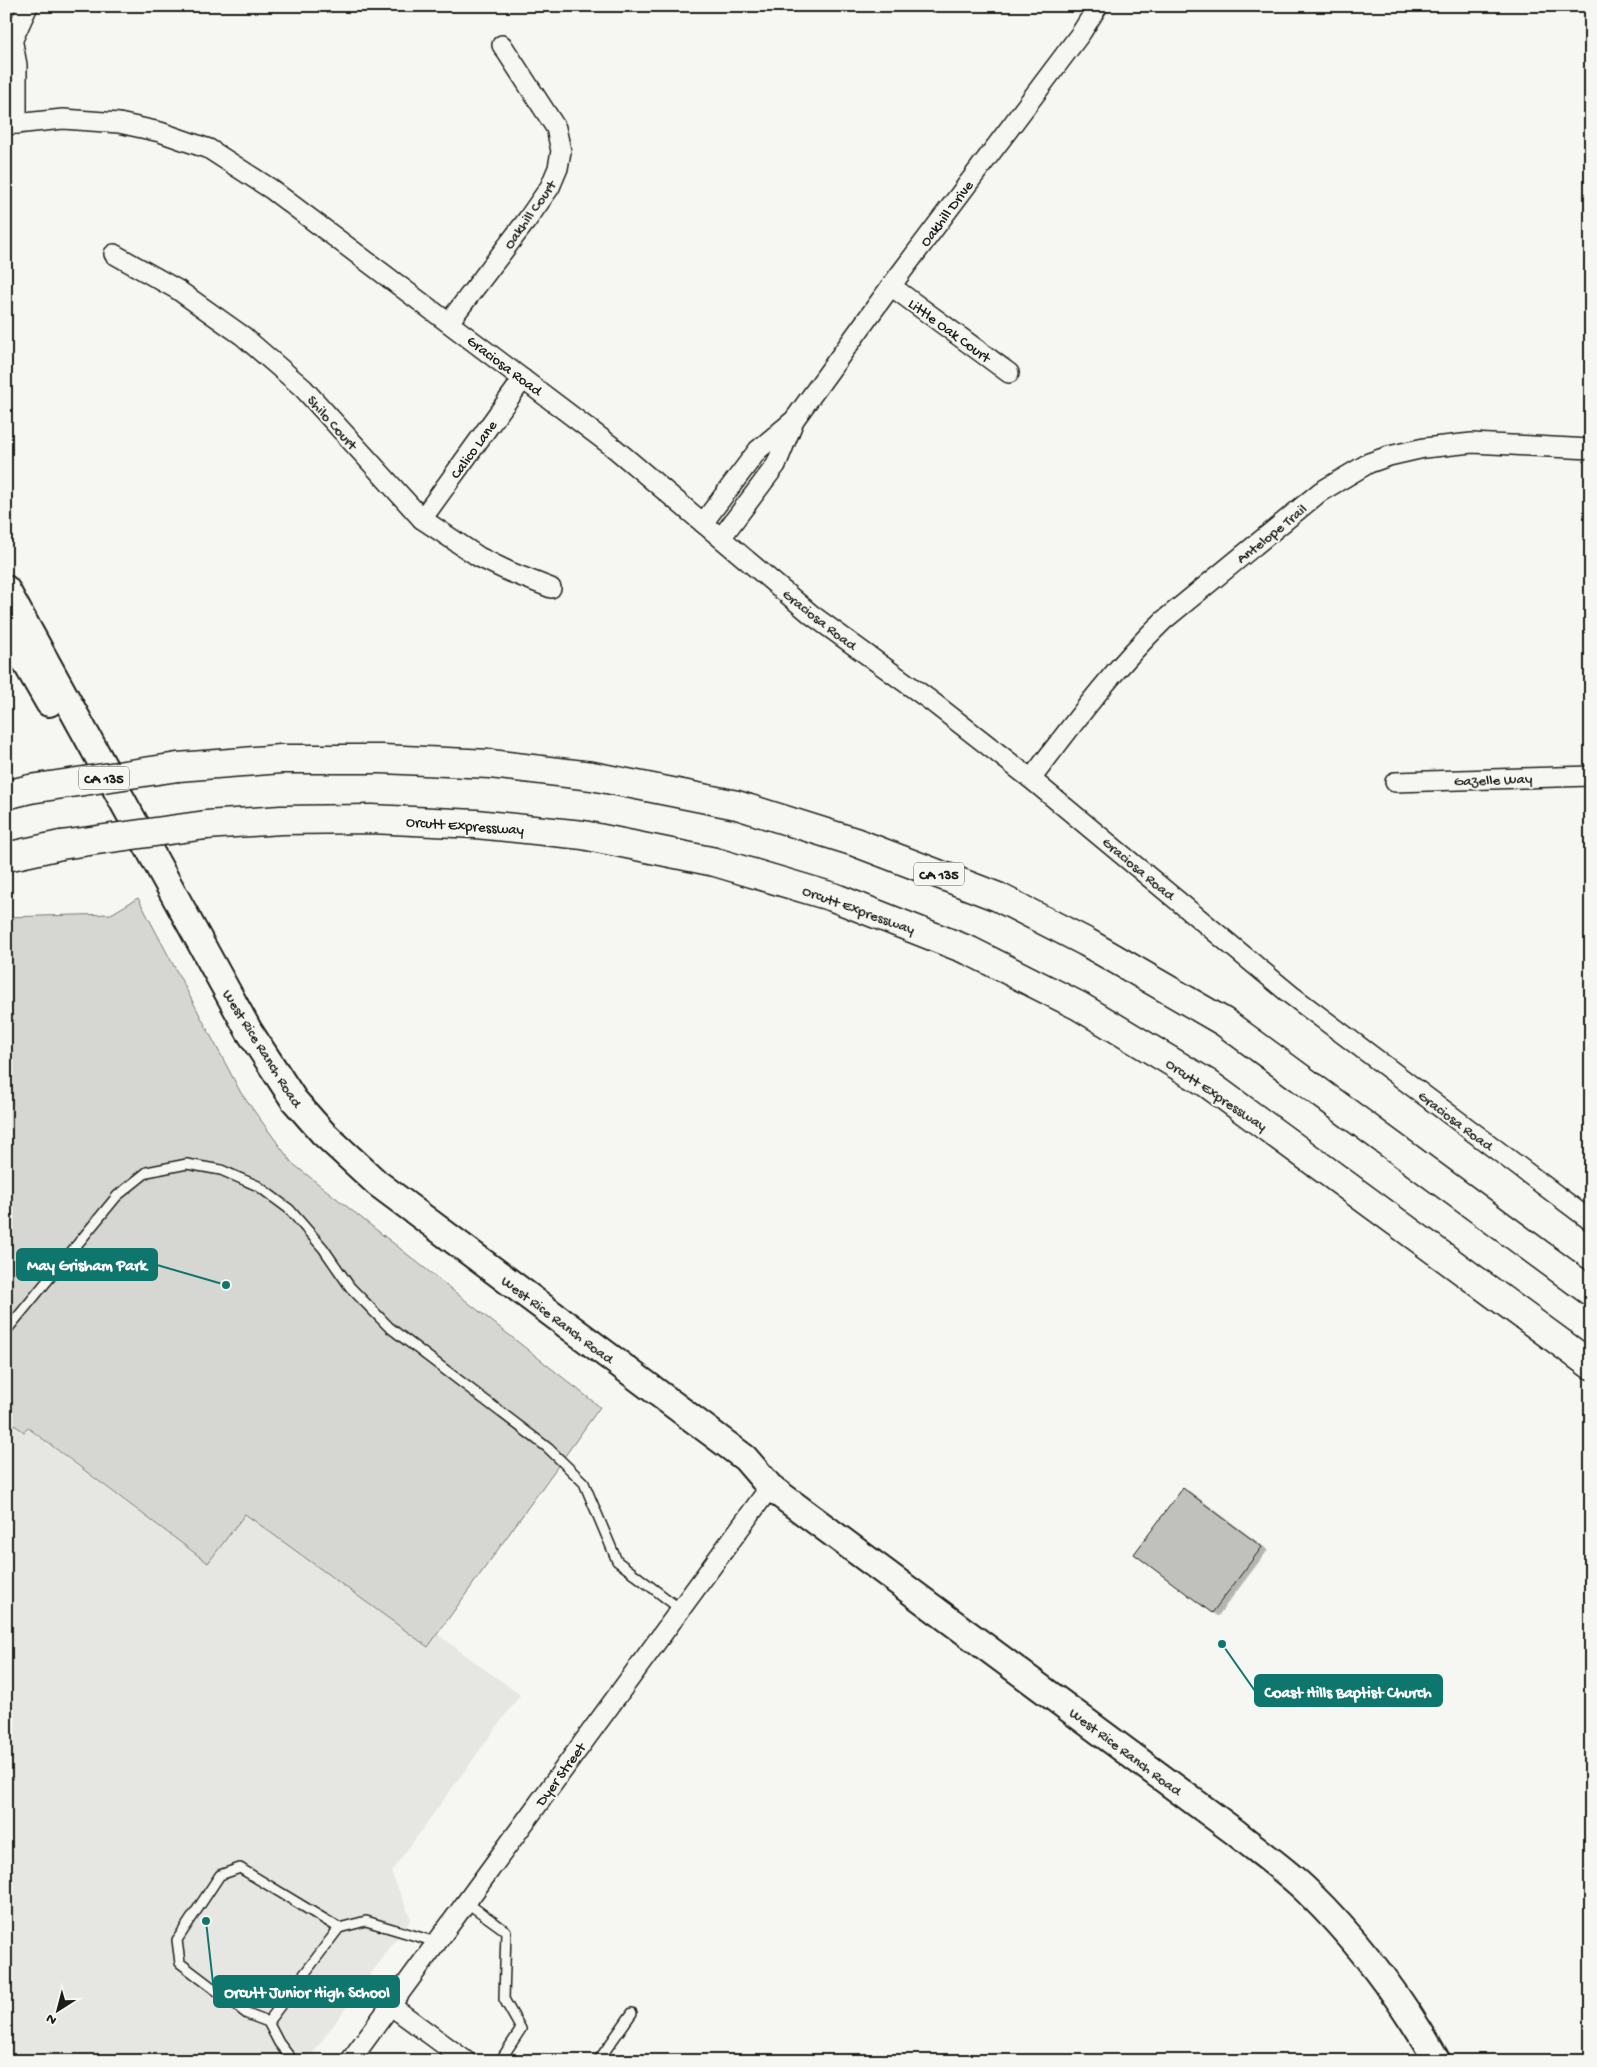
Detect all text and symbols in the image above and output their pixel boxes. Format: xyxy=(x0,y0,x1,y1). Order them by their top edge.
street label: Oakhill Court xyxy=(500,176,562,253)
street label: Oakhill Drive xyxy=(917,177,978,251)
street label: Little Oak Court xyxy=(904,296,995,369)
street label: Graciosa Road xyxy=(463,333,546,401)
street label: Shilo Court xyxy=(302,392,362,456)
street label: Calico Lane xyxy=(447,417,502,483)
street label: Antelope Trail xyxy=(1233,501,1311,568)
street label: Graciosa Road xyxy=(778,586,860,656)
road number: CA 135 xyxy=(79,766,129,790)
street label: Gazelle Way xyxy=(1454,771,1533,791)
street label: Orcutt Expressway xyxy=(405,814,525,840)
street label: Graciosa Road xyxy=(1098,834,1179,906)
road number: CA 135 xyxy=(914,862,964,886)
street label: Orcutt Expressway xyxy=(800,882,918,940)
street label: West Rice Ranch Road xyxy=(218,987,306,1113)
street label: Orcutt Expressway xyxy=(1162,1055,1270,1137)
street label: Graciosa Road xyxy=(1414,1088,1497,1156)
callout: May Grisham Park xyxy=(17,1249,157,1280)
text: May Grisham Park xyxy=(27,1258,149,1277)
street label: West Rice Ranch Road xyxy=(497,1272,617,1369)
callout: Coast Hills Baptist Church xyxy=(1255,1675,1442,1706)
text: Coast Hills Baptist Church xyxy=(1263,1685,1432,1704)
street label: West Rice Ranch Road xyxy=(1065,1704,1185,1801)
street label: Dyer Street xyxy=(532,1739,592,1811)
callout: Orcutt Junior High School xyxy=(214,1976,399,2007)
north arrow xyxy=(32,1984,82,2034)
text: Orcutt Junior High School xyxy=(224,1985,390,2004)
text: N xyxy=(43,2009,61,2028)

